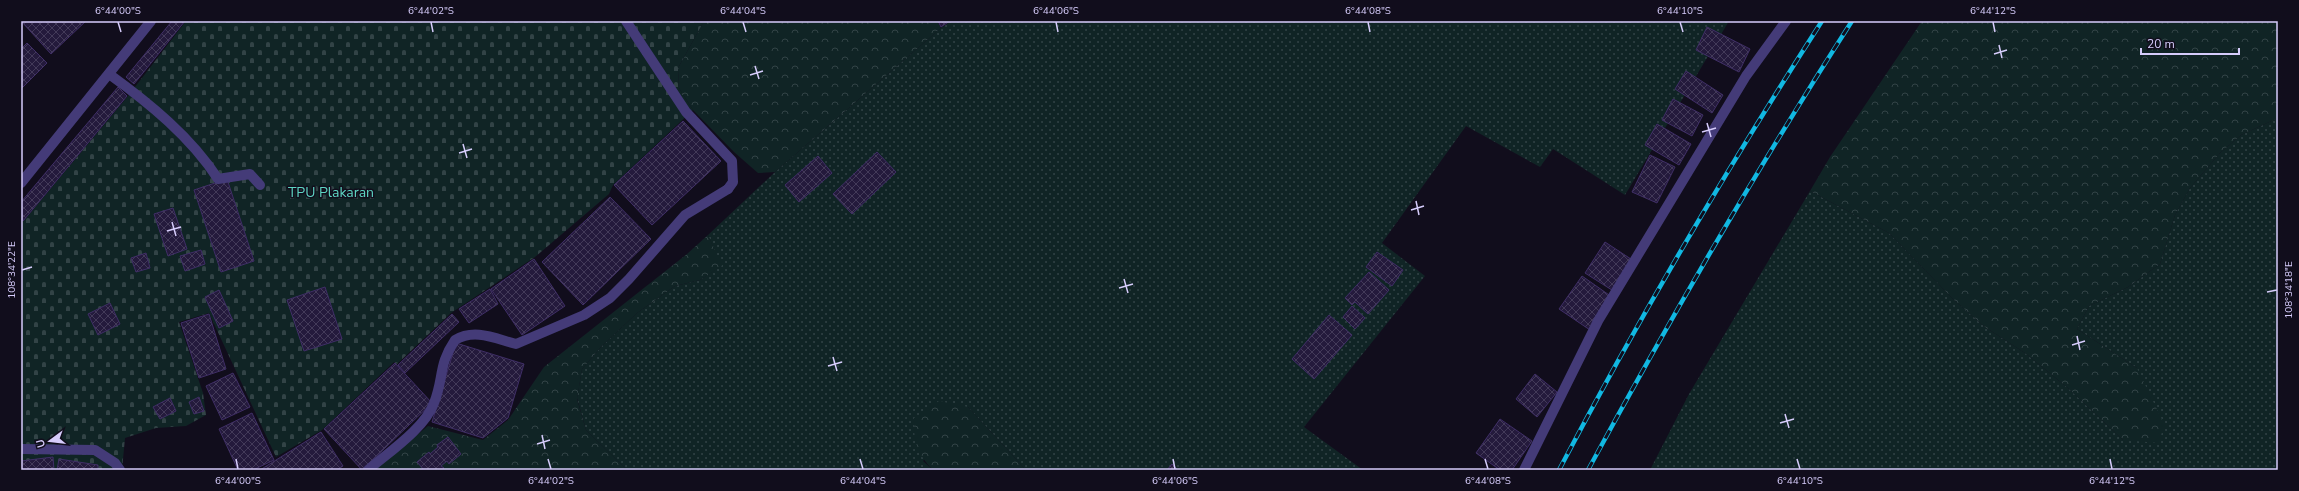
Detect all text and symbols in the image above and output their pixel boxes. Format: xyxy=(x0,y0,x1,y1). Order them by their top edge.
text: 6°44'00"S xyxy=(95,4,141,18)
text: 6°44'02"S xyxy=(408,4,454,18)
text: 6°44'04"S xyxy=(720,4,766,18)
text: 6°44'06"S xyxy=(1033,4,1079,18)
text: 6°44'08"S xyxy=(1345,4,1391,18)
text: 6°44'10"S xyxy=(1657,4,1703,18)
text: 6°44'12"S xyxy=(1970,4,2016,18)
scale bar xyxy=(2141,30,2239,56)
text: 20 m xyxy=(2147,36,2175,52)
park label: TPU Plakaran xyxy=(288,183,374,202)
text: 108°34'22"E xyxy=(5,241,19,299)
text: 108°34'18"E xyxy=(2282,261,2296,319)
north arrow xyxy=(30,421,70,461)
text: U xyxy=(33,438,49,449)
text: 6°44'00"S xyxy=(215,474,261,488)
text: 6°44'02"S xyxy=(528,474,574,488)
text: 6°44'04"S xyxy=(840,474,886,488)
text: 6°44'06"S xyxy=(1152,474,1198,488)
text: 6°44'08"S xyxy=(1465,474,1511,488)
text: 6°44'10"S xyxy=(1777,474,1823,488)
text: 6°44'12"S xyxy=(2089,474,2135,488)

